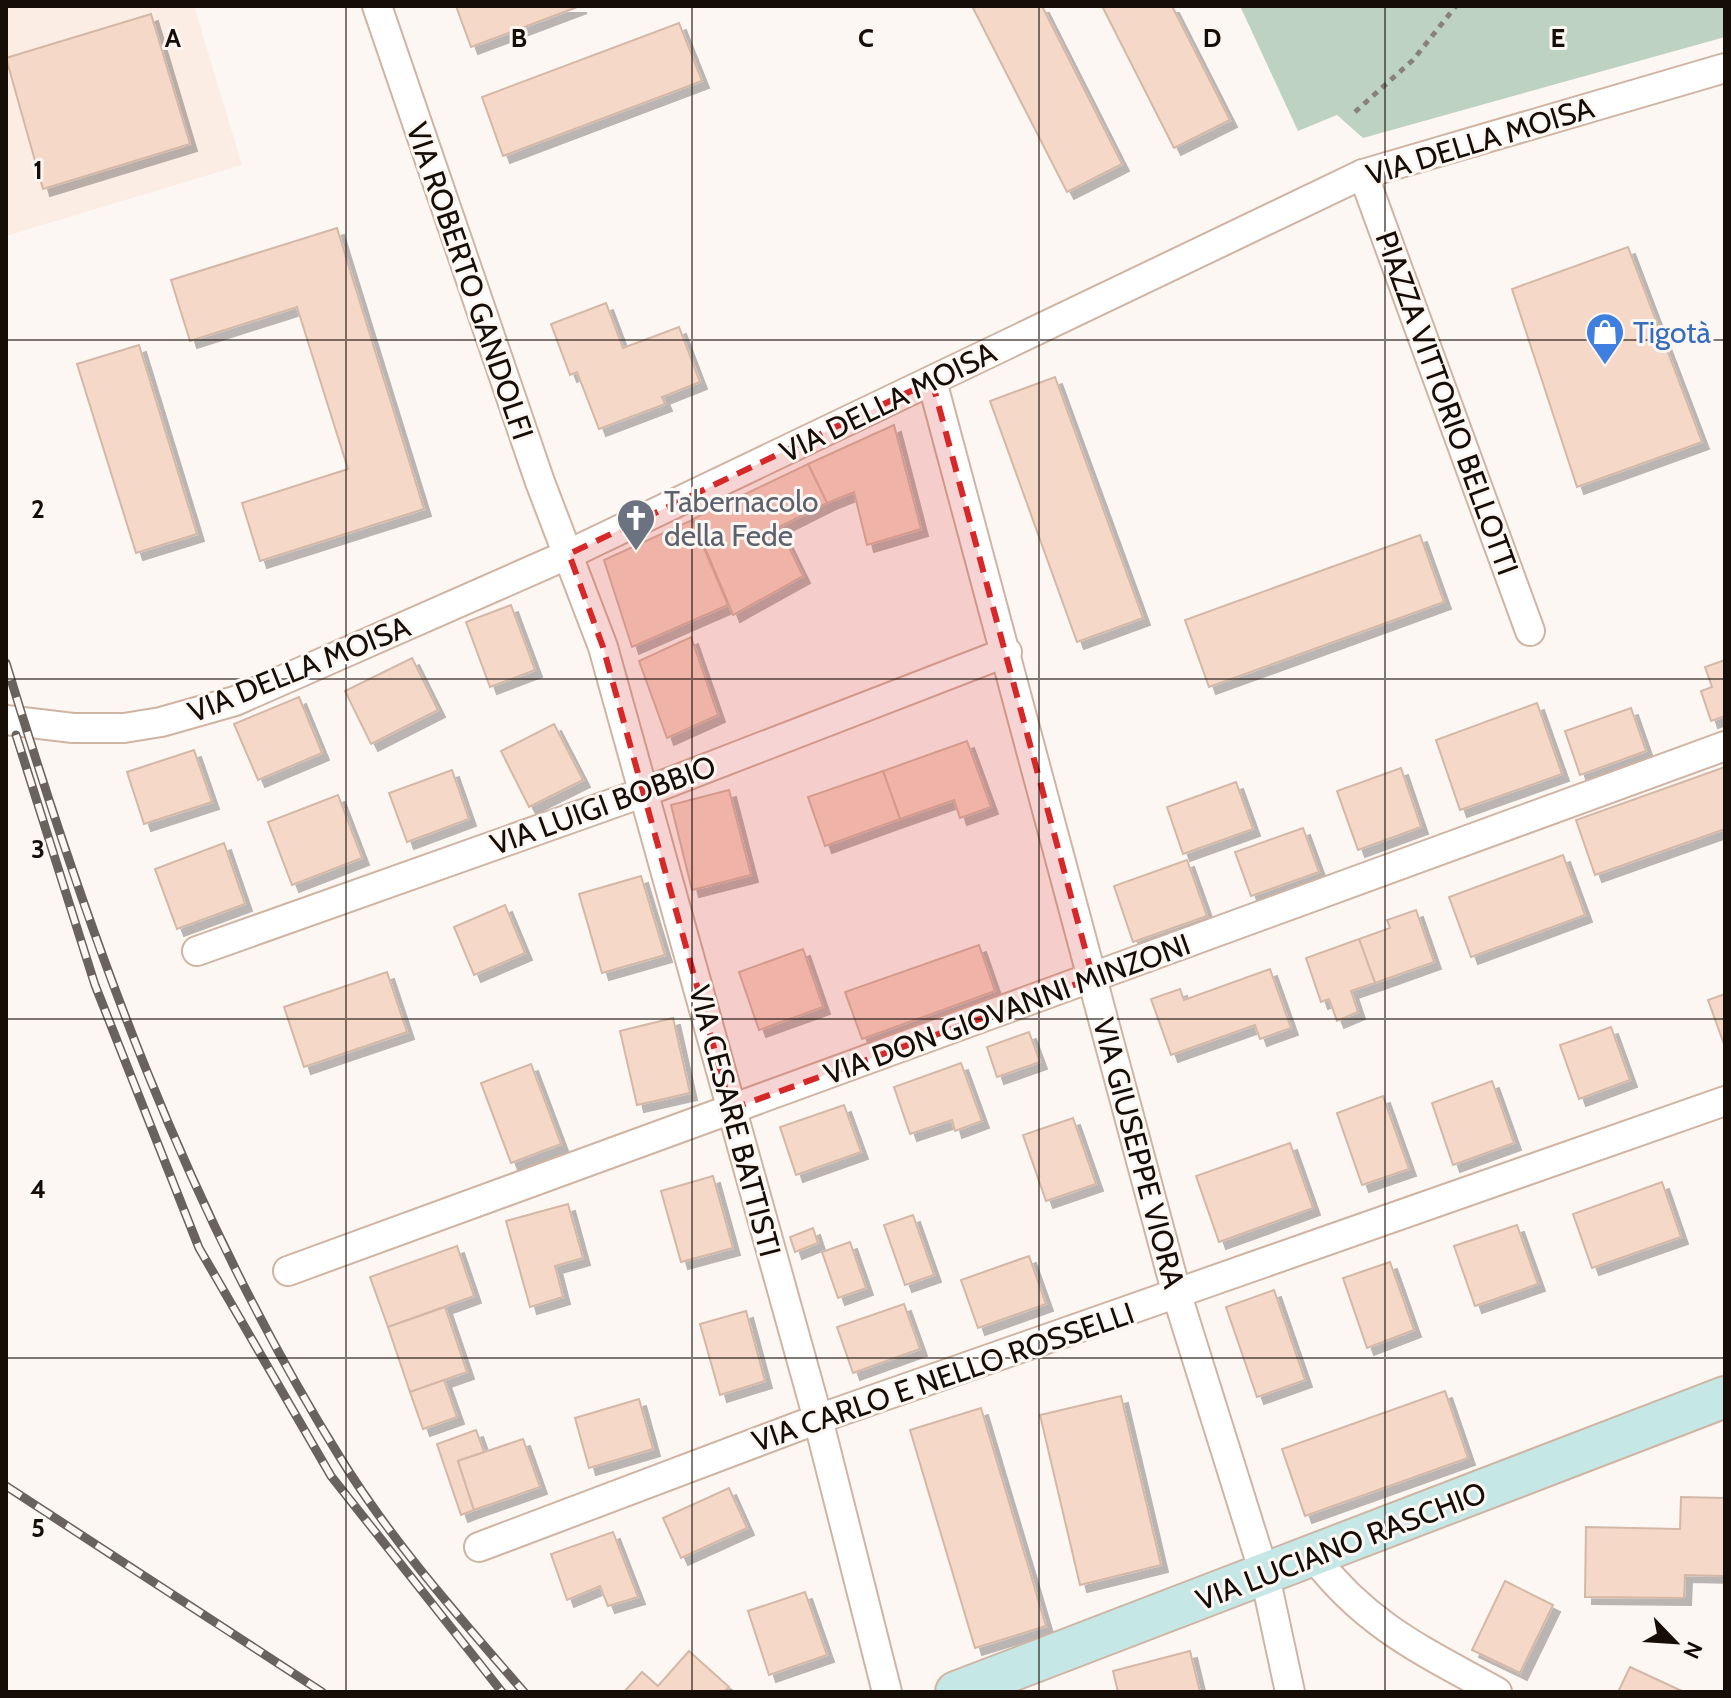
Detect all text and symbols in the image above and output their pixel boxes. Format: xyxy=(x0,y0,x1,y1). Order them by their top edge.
text: A xyxy=(165,22,182,54)
text: B xyxy=(511,22,527,54)
text: C xyxy=(858,22,874,54)
text: D xyxy=(1203,22,1221,54)
text: E xyxy=(1551,22,1565,54)
street label: VIA DELLA MOISA xyxy=(1362,89,1599,193)
street label: VIA ROBERTO GANDOLFI xyxy=(398,118,542,444)
text: 1 xyxy=(33,154,43,186)
street label: PIAZZA VITTORIO BELLOTTI xyxy=(1367,226,1527,580)
shop icon: Tigotà xyxy=(1584,311,1626,366)
place label: Tigotà xyxy=(1633,314,1711,351)
street label: VIA DELLA MOISA xyxy=(774,333,1003,470)
place label: Tabernacolo della Fede xyxy=(664,483,819,554)
text: 2 xyxy=(31,493,45,525)
church icon: Tabernacolo della Fede xyxy=(615,497,657,552)
street label: VIA DELLA MOISA xyxy=(183,607,416,730)
street label: VIA LUIGI BOBBIO xyxy=(485,747,721,863)
text: 3 xyxy=(31,833,45,865)
street label: VIA DON GIOVANNI MINZONI xyxy=(819,925,1195,1093)
street label: VIA CESARE BATTISTI xyxy=(681,981,789,1261)
street label: VIA GIUSEPPE VIORA xyxy=(1085,1014,1193,1293)
text: 4 xyxy=(30,1173,46,1205)
street label: VIA CARLO E NELLO ROSSELLI xyxy=(747,1294,1139,1460)
street label: VIA LUCIANO RASCHIO xyxy=(1191,1474,1491,1618)
text: 5 xyxy=(31,1512,45,1544)
north arrow xyxy=(1635,1602,1715,1682)
text: N xyxy=(1677,1637,1708,1663)

